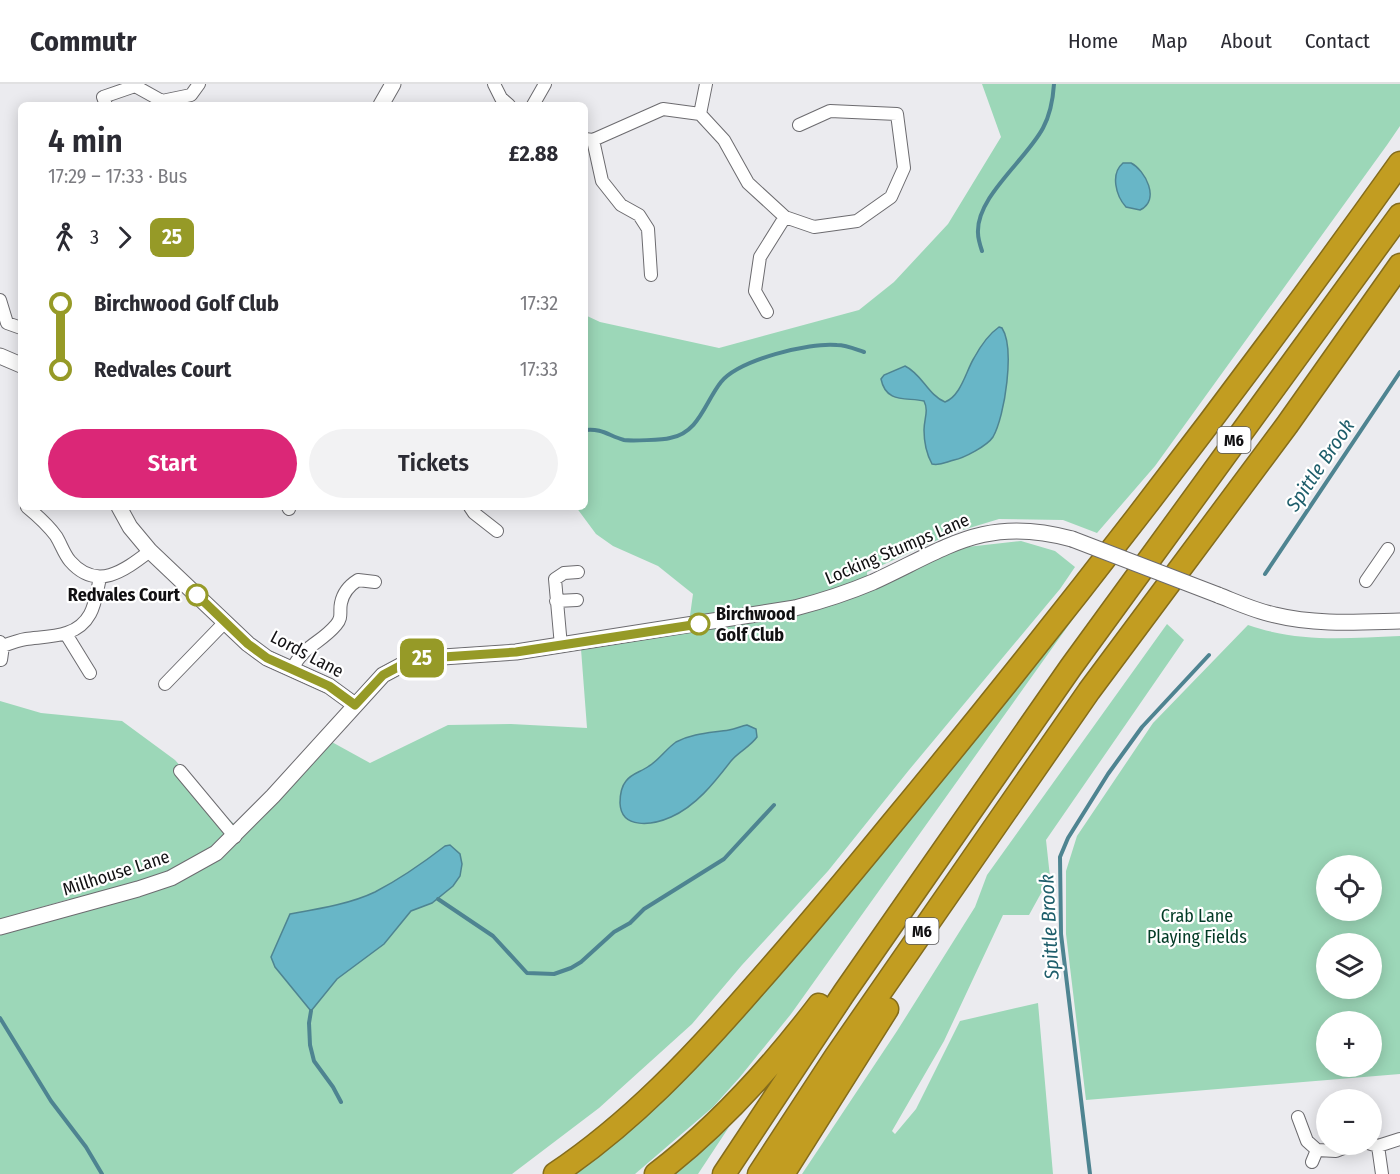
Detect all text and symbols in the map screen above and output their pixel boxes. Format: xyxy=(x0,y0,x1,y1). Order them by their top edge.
text: Commutr xyxy=(30,25,136,58)
text: Home xyxy=(1068,28,1118,54)
text: Map xyxy=(1151,28,1188,54)
text: About xyxy=(1221,28,1272,54)
text: Contact xyxy=(1305,28,1370,54)
text: 4 min xyxy=(48,121,123,161)
text: £2.88 xyxy=(509,140,558,167)
text: 17:29 – 17:33 · Bus xyxy=(48,164,187,188)
icon: walk xyxy=(48,221,81,254)
icon: forward xyxy=(108,221,141,254)
text: 25 xyxy=(162,224,182,250)
text: 3 xyxy=(90,225,99,249)
text: Birchwood Golf Club xyxy=(94,290,279,317)
text: 17:32 xyxy=(520,291,558,315)
text: Redvales Court xyxy=(94,356,231,383)
text: 17:33 xyxy=(520,357,558,381)
water label: Spittle Brook xyxy=(1280,414,1360,516)
road number: M6 xyxy=(1218,427,1250,453)
button: Start xyxy=(48,429,297,498)
button: Tickets xyxy=(309,429,558,498)
street label: Locking Stumps Lane xyxy=(822,509,972,589)
place label: Redvales Court xyxy=(68,584,181,606)
marker: Redvales Court xyxy=(186,584,208,606)
place label: Birchwood Golf Club xyxy=(716,603,796,646)
marker: Birchwood Golf Club xyxy=(688,613,710,635)
street label: Lords Lane xyxy=(267,626,347,682)
line badge: 25 xyxy=(395,638,449,678)
text: 25 xyxy=(412,645,432,671)
street label: Millhouse Lane xyxy=(60,845,172,901)
map controls xyxy=(1316,855,1382,1155)
button: locate xyxy=(1316,855,1382,921)
water label: Spittle Brook xyxy=(1034,874,1064,981)
park label: Crab Lane Playing Fields xyxy=(1147,905,1247,948)
road number: M6 xyxy=(906,918,938,944)
button: layers xyxy=(1316,933,1382,999)
button: + xyxy=(1316,1011,1382,1077)
button: − xyxy=(1316,1089,1382,1155)

